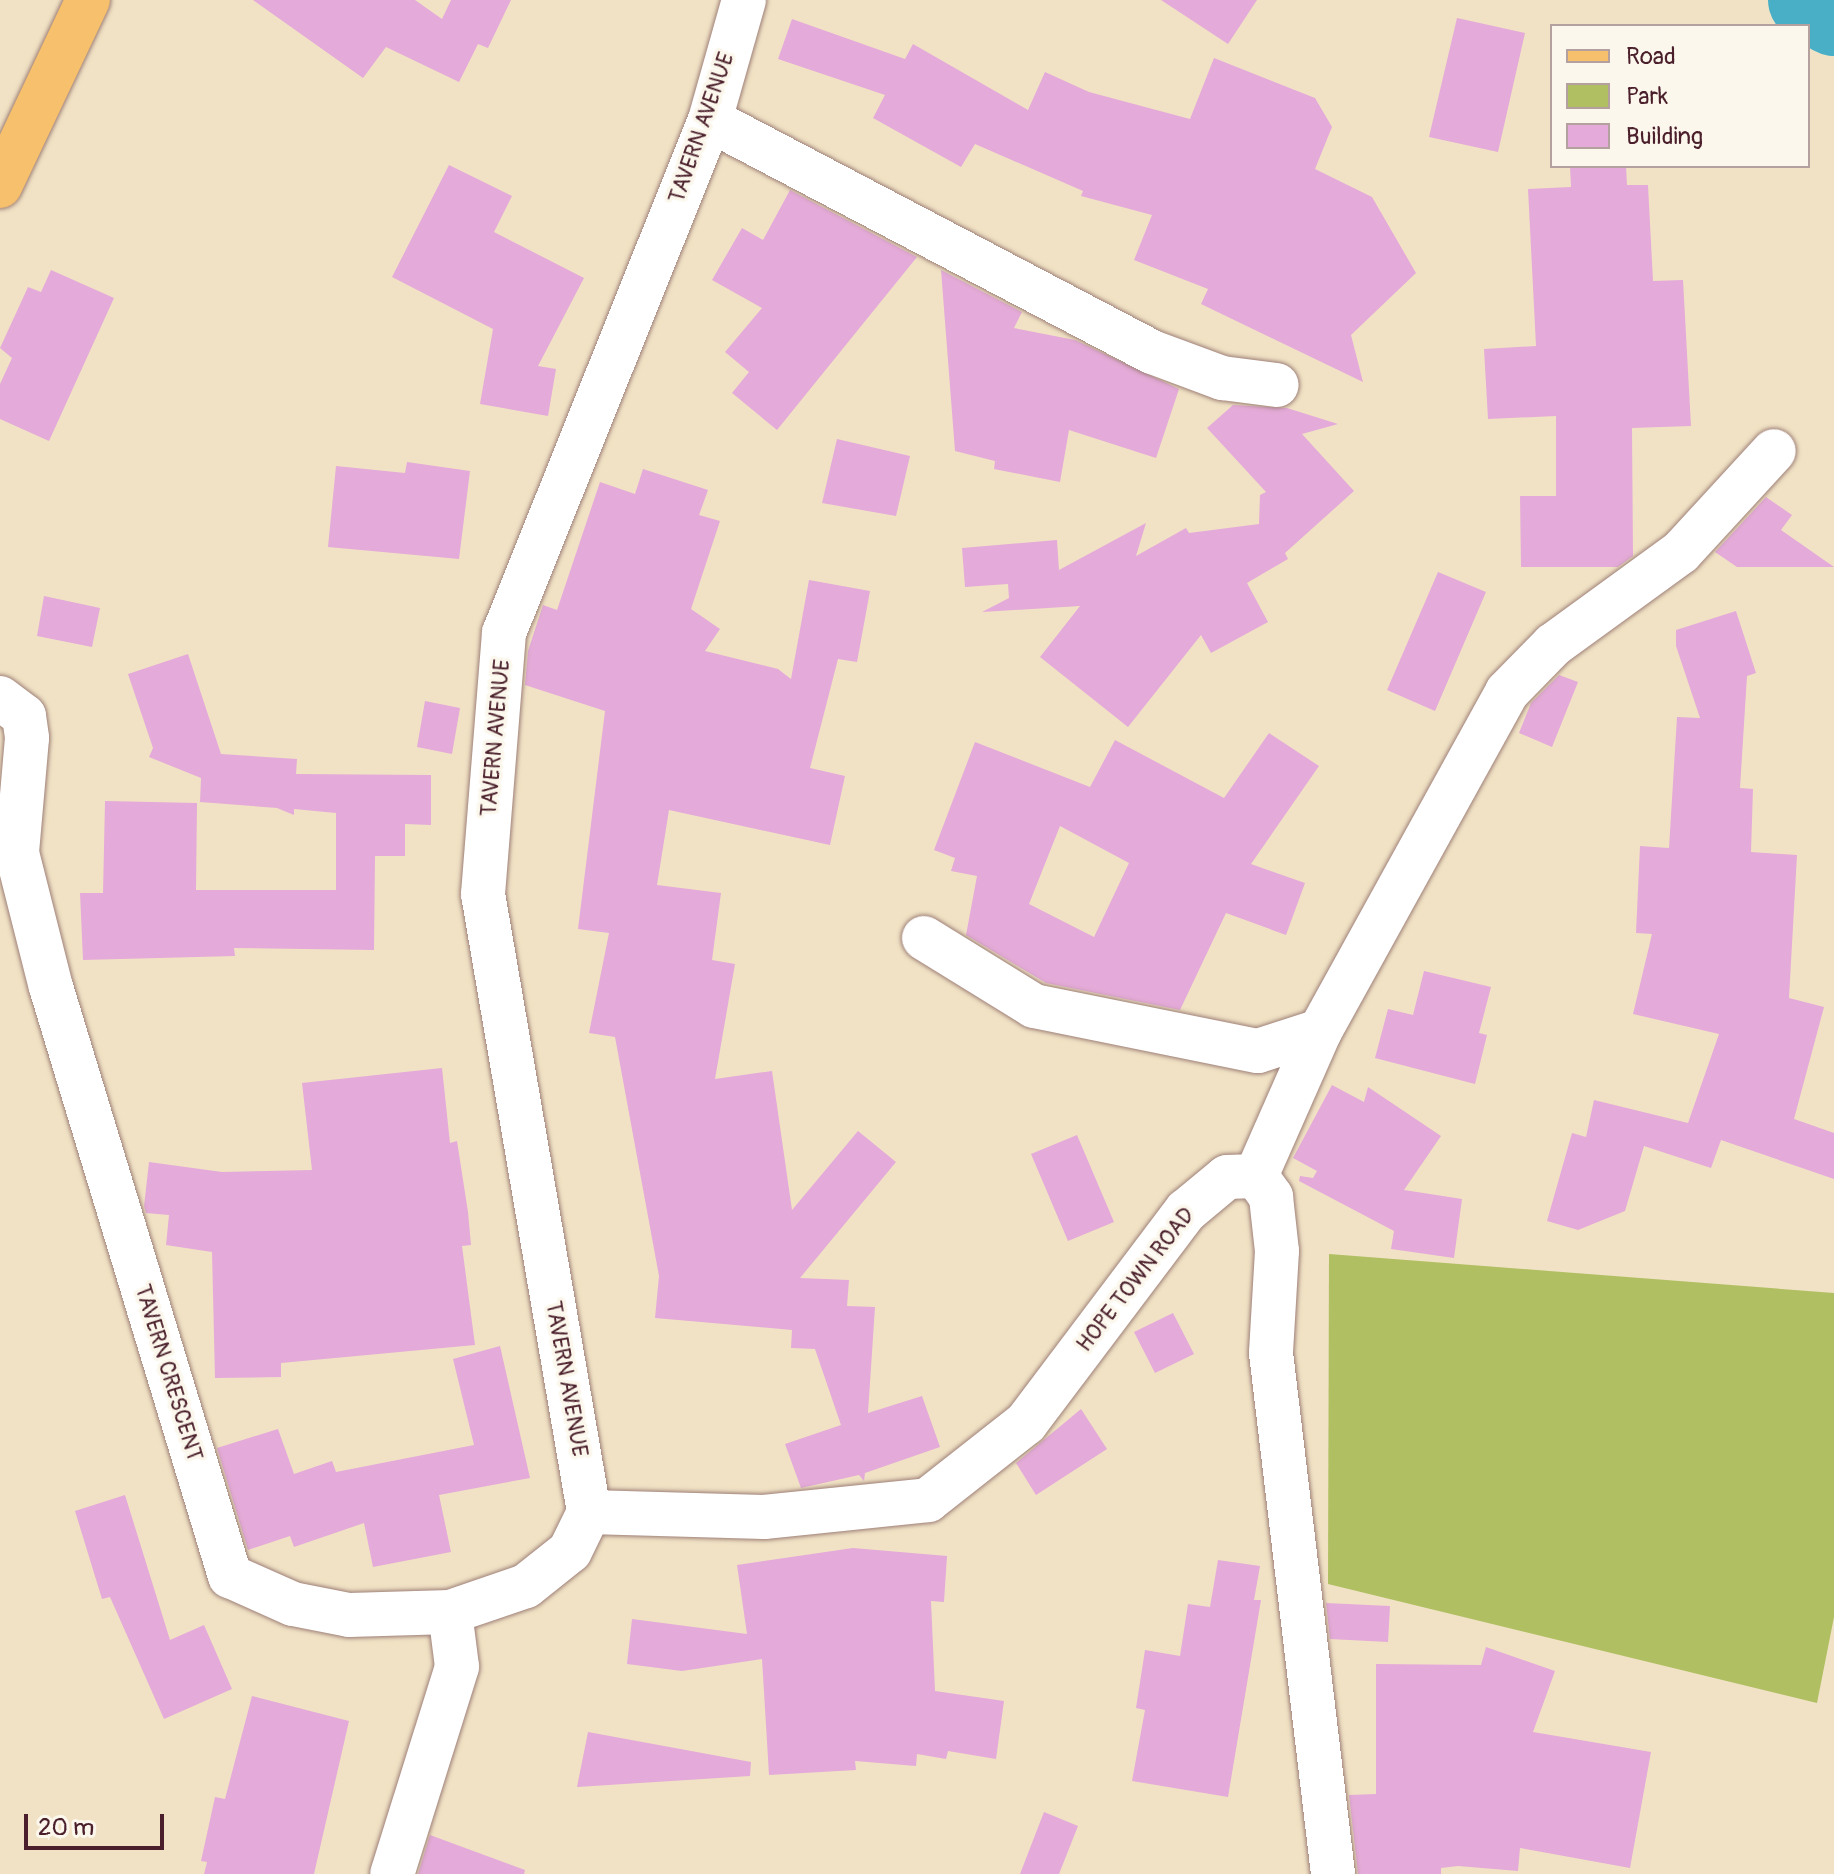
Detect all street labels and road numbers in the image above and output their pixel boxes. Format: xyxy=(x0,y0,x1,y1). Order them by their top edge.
street label: TAVERN AVENUE xyxy=(664,49,740,207)
street label: TAVERN AVENUE xyxy=(476,658,516,818)
street label: HOPE TOWN ROAD xyxy=(1072,1203,1200,1357)
street label: TAVERN CRESCENT xyxy=(129,1282,207,1464)
street label: TAVERN AVENUE xyxy=(539,1299,593,1459)

